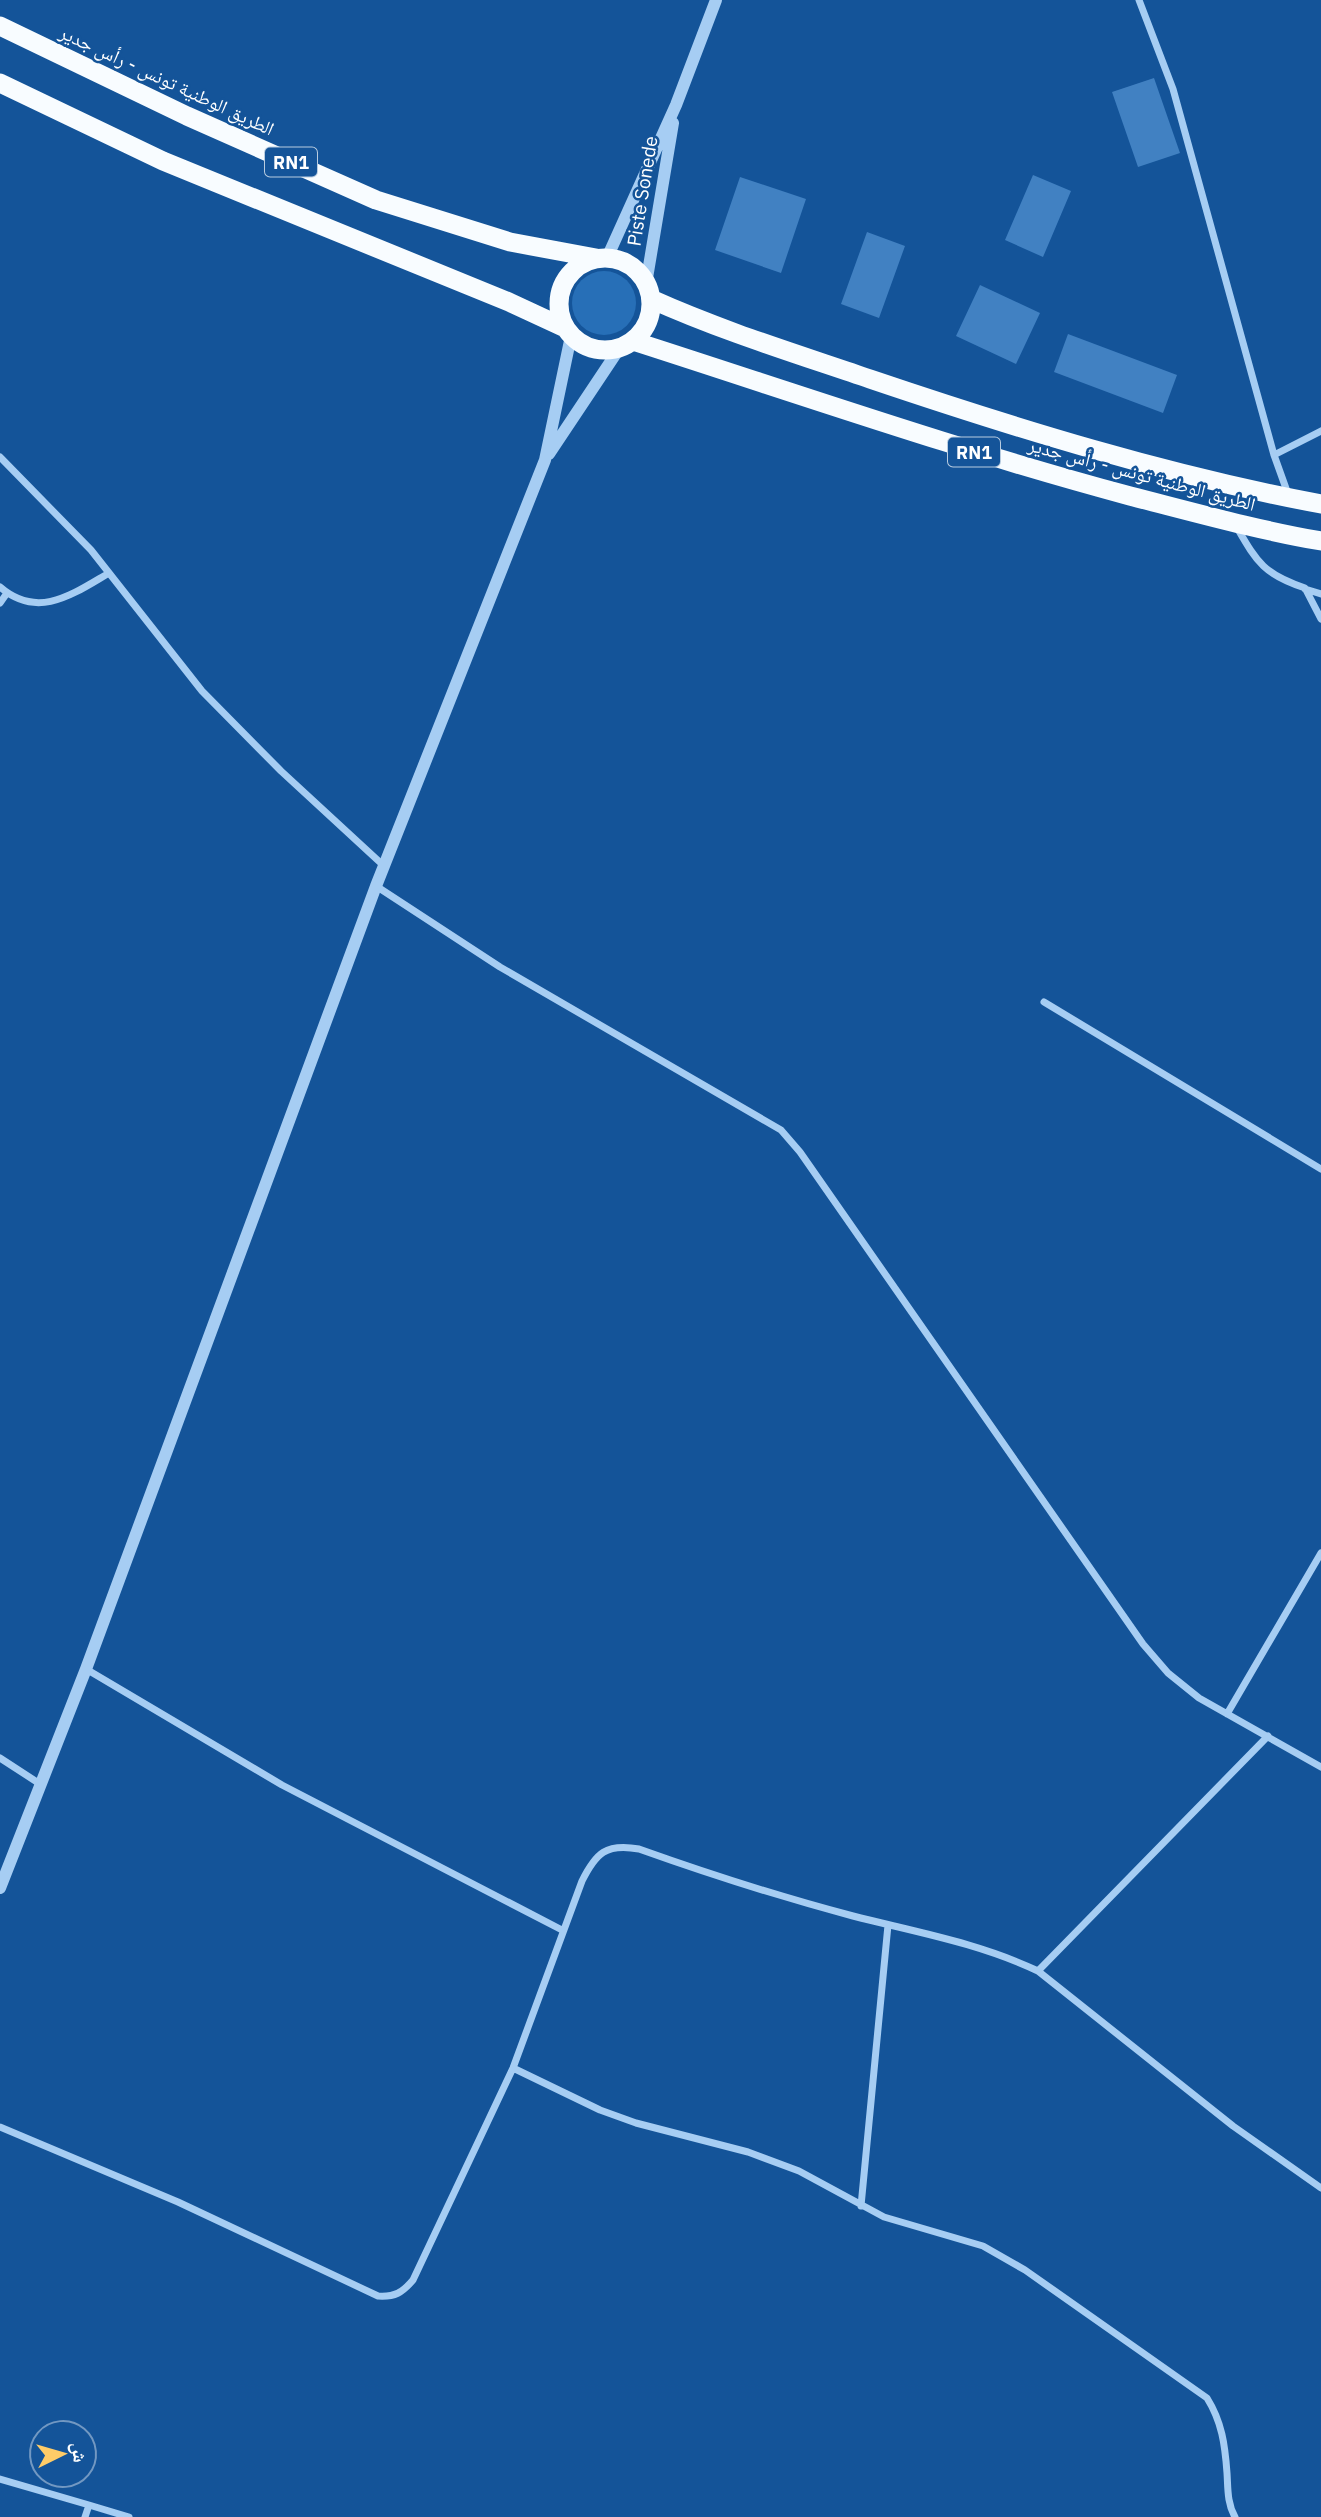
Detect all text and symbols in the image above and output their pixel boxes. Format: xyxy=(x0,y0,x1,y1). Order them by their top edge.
street label: الطريق الوطنية تونس - رأس جدير xyxy=(55,19,278,140)
street label: Piste Sonede xyxy=(621,134,663,248)
road number: RN1 xyxy=(265,148,317,176)
street label: الطريق الوطنية تونس - رأس جدير xyxy=(1025,432,1258,516)
road number: RN1 xyxy=(948,438,1000,466)
north arrow xyxy=(28,2419,98,2489)
text: ش xyxy=(67,2441,93,2464)

